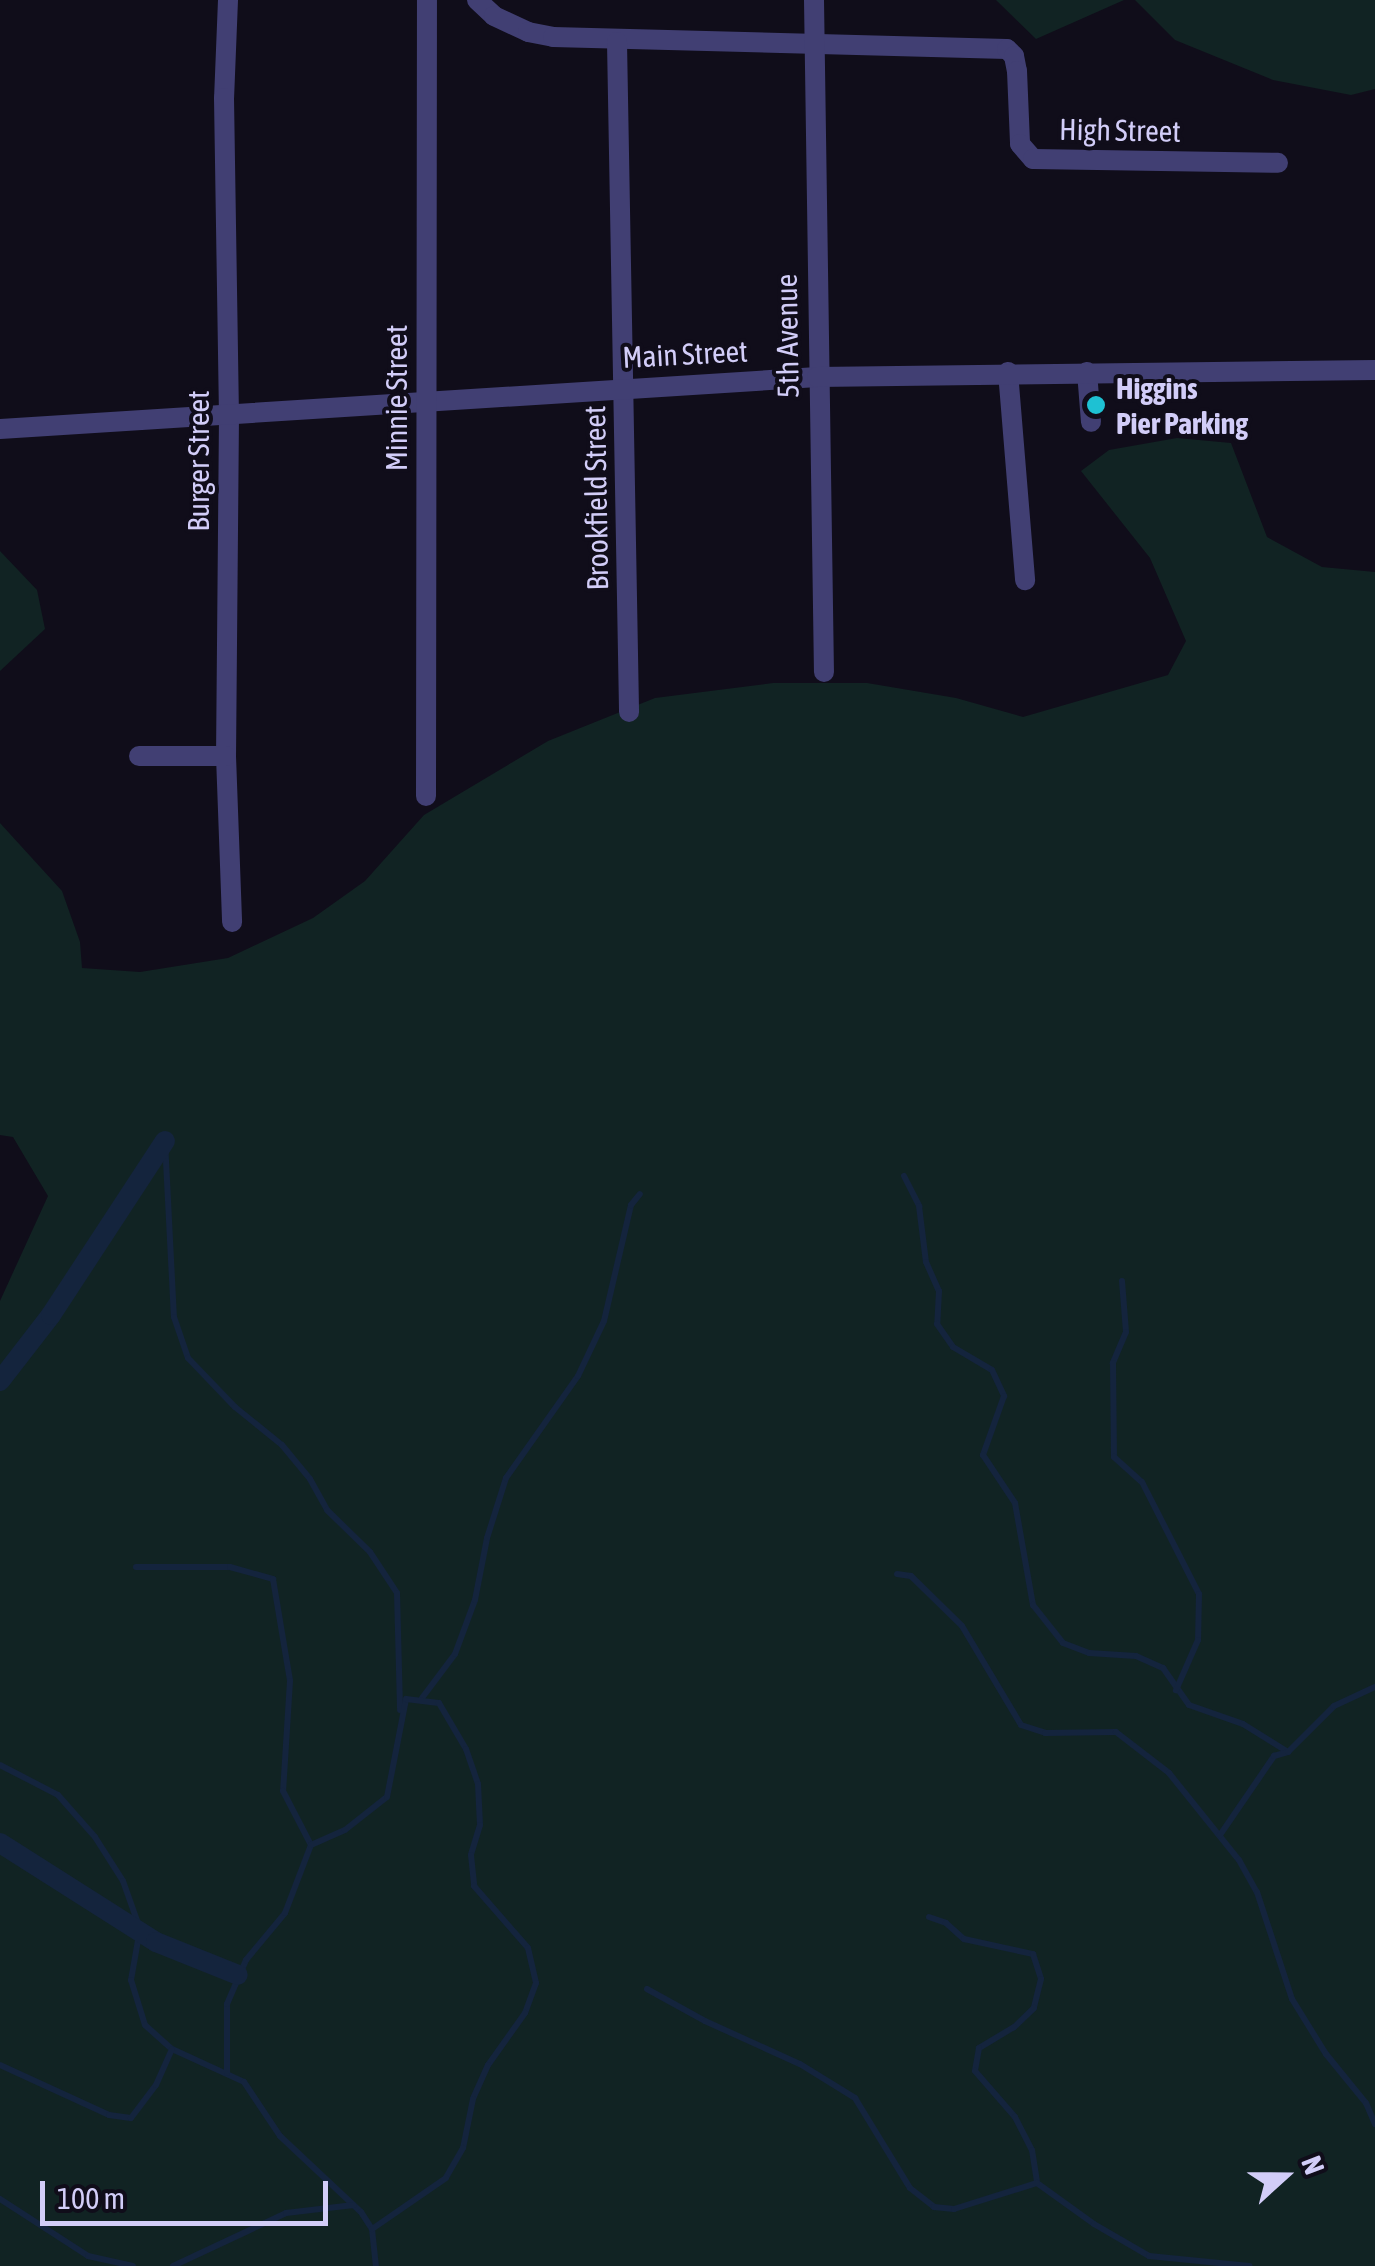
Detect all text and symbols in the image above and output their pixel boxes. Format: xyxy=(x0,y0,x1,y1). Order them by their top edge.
street label: High Street xyxy=(1059,111,1181,149)
street label: 5th Avenue xyxy=(768,273,806,399)
street label: Minnie Street xyxy=(378,325,414,471)
street label: Main Street xyxy=(621,333,749,375)
place label: Higgins Pier Parking xyxy=(1116,370,1248,440)
street label: Burger Street xyxy=(180,390,216,532)
marker: Higgins Pier Parking xyxy=(1085,394,1107,416)
street label: Brookfield Street xyxy=(576,405,616,591)
north arrow xyxy=(1235,2126,1335,2226)
text: N xyxy=(1295,2152,1331,2179)
scale bar xyxy=(45,2161,332,2223)
text: 100 m xyxy=(57,2181,125,2215)

